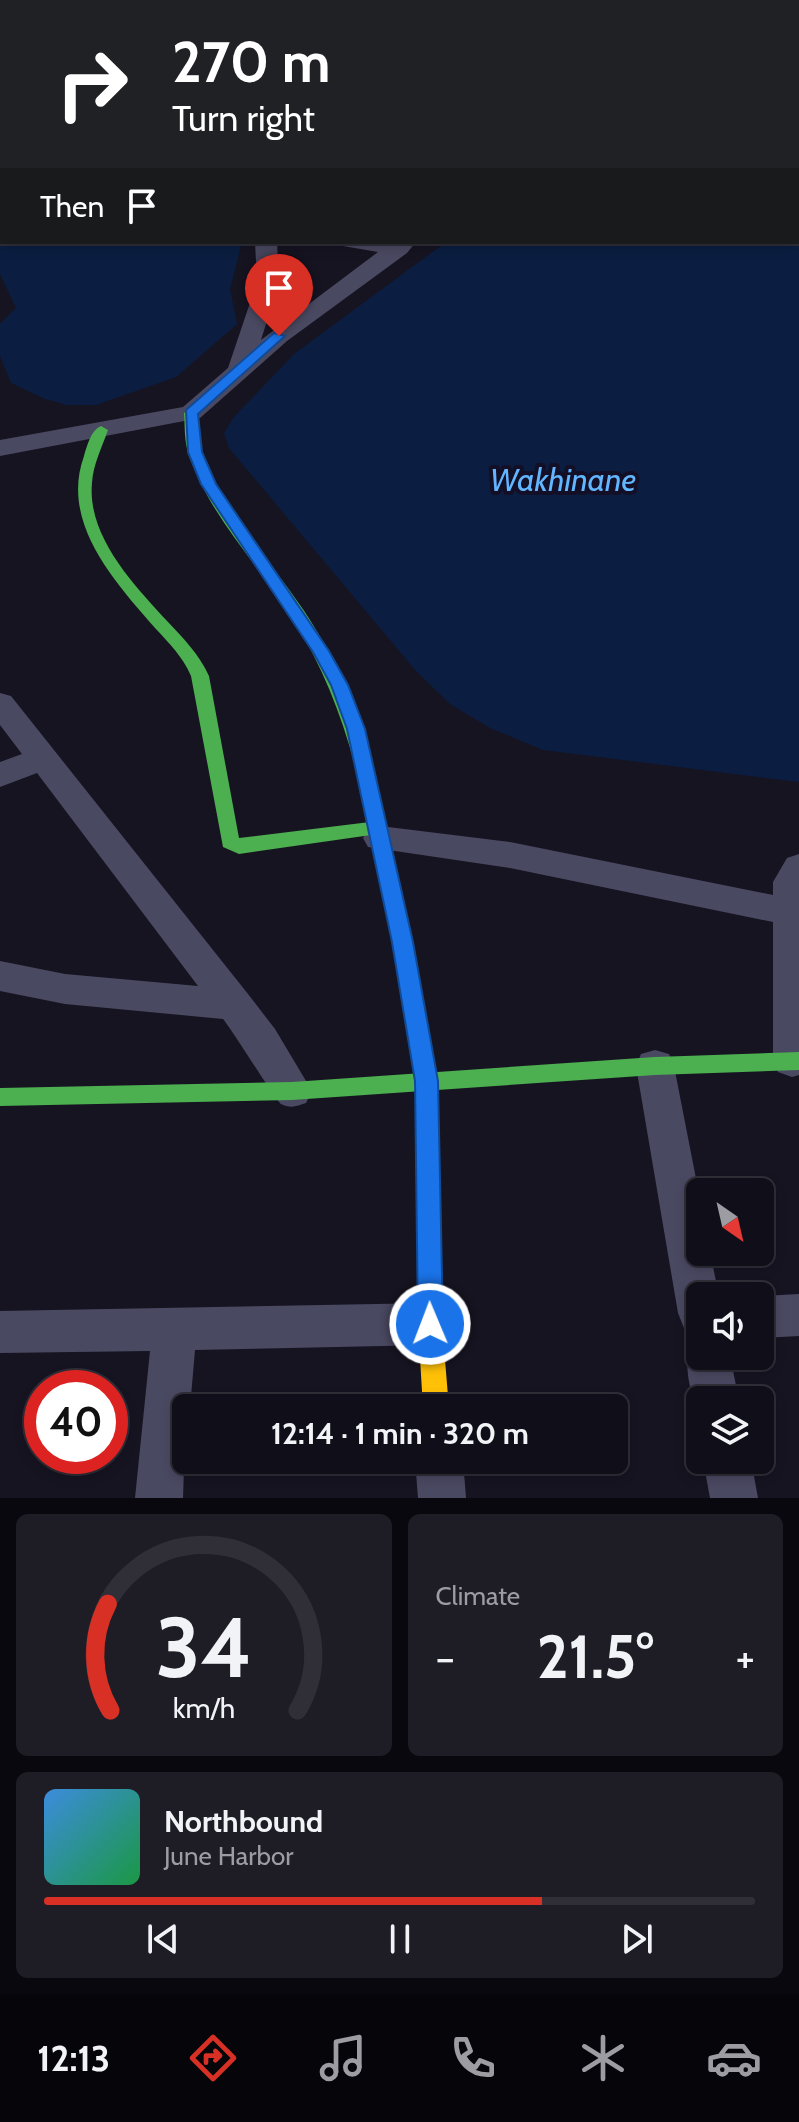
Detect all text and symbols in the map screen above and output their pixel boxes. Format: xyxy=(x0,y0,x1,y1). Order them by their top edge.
text: 270 m xyxy=(172,28,330,96)
icon: right xyxy=(40,32,144,136)
text: Turn right xyxy=(172,96,315,140)
icon: arrive xyxy=(120,184,164,228)
text: Then xyxy=(40,188,104,225)
pin xyxy=(245,254,313,336)
icon: arrive xyxy=(257,266,301,310)
water label: Wakhinane xyxy=(490,460,636,499)
north arrow xyxy=(686,1178,774,1266)
map controls xyxy=(686,1178,774,1474)
position arrow xyxy=(388,1282,472,1366)
button: sound xyxy=(686,1282,774,1370)
speed limit sign: 40 xyxy=(24,1370,128,1474)
button: layers xyxy=(686,1386,774,1474)
text: 12:14 · 1 min · 320 m xyxy=(271,1415,529,1452)
text: Climate xyxy=(436,1580,520,1612)
text: 34 xyxy=(156,1597,252,1698)
text: 21.5° xyxy=(537,1620,654,1693)
text: − xyxy=(436,1631,455,1684)
text: + xyxy=(736,1631,755,1684)
text: km/h xyxy=(172,1690,235,1725)
text: Northbound xyxy=(164,1803,323,1840)
text: June Harbor xyxy=(164,1840,293,1872)
icon: previous xyxy=(141,1917,185,1961)
icon: pause xyxy=(378,1917,422,1961)
icon: next xyxy=(615,1917,659,1961)
icon: directions xyxy=(185,2030,241,2086)
icon: music xyxy=(315,2030,371,2086)
icon: phone xyxy=(445,2030,501,2086)
icon: climate xyxy=(575,2030,631,2086)
icon: car xyxy=(706,2030,762,2086)
text: 12:13 xyxy=(37,2036,110,2080)

